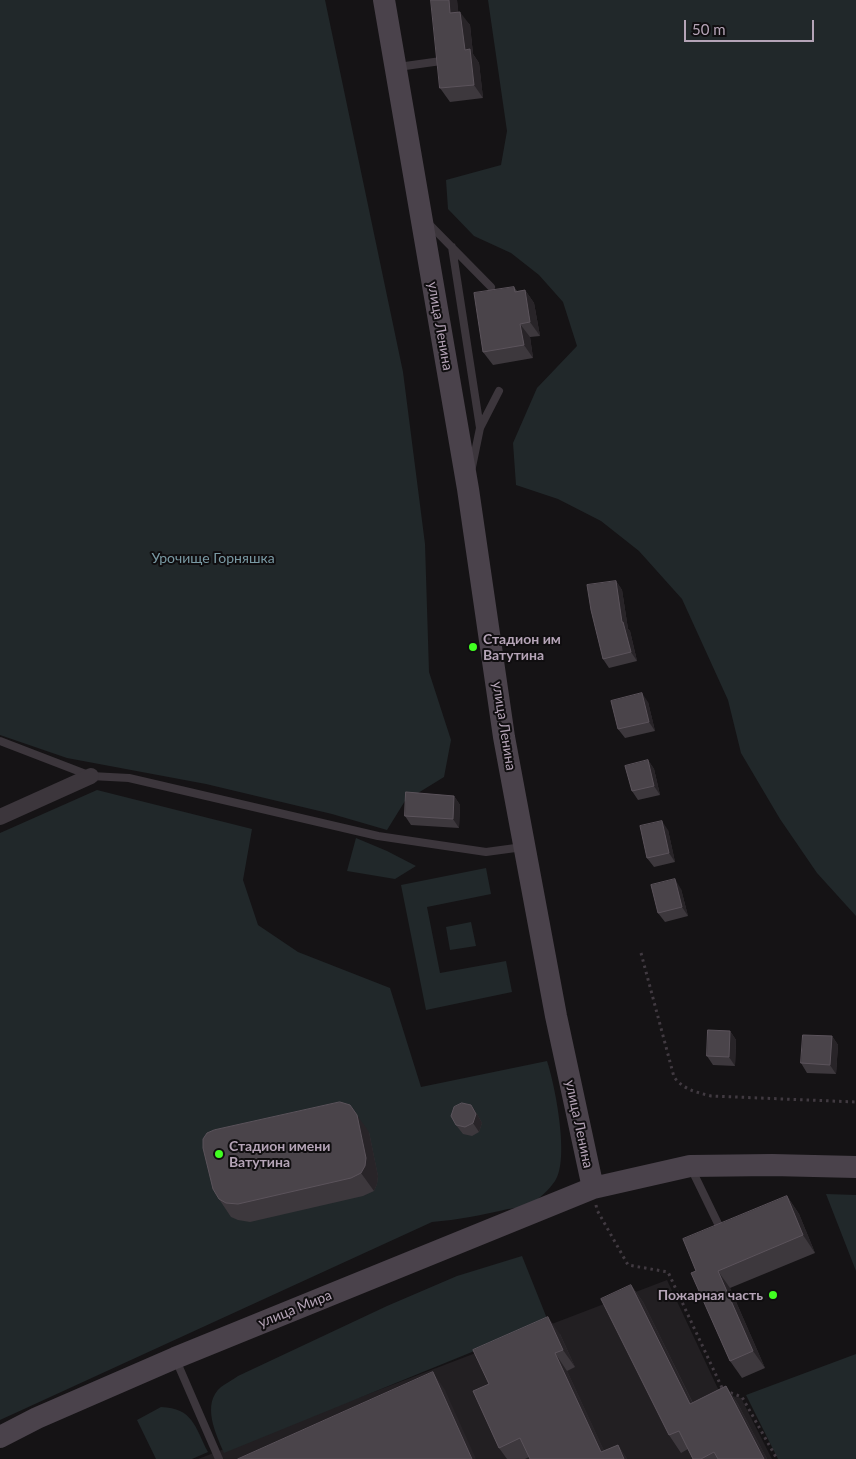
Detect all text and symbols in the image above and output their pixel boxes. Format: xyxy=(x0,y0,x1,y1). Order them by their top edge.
scale bar xyxy=(686,10,816,42)
text: 50 m xyxy=(692,20,726,38)
street label: улица Ленина xyxy=(424,280,456,372)
park label: Урочище Горняшка xyxy=(151,550,275,566)
place label: Стадион им Ватутина xyxy=(483,631,561,664)
marker: Стадион им Ватутина xyxy=(467,641,479,653)
street label: улица Ленина xyxy=(489,680,519,772)
street label: улица Ленина xyxy=(561,1078,597,1170)
place label: Стадион имени Ватутина xyxy=(229,1138,330,1170)
marker: Стадион имени Ватутина xyxy=(213,1148,225,1160)
street label: улица Мира xyxy=(256,1287,334,1331)
place label: Пожарная часть xyxy=(658,1287,763,1303)
marker: Пожарная часть xyxy=(767,1289,779,1301)

